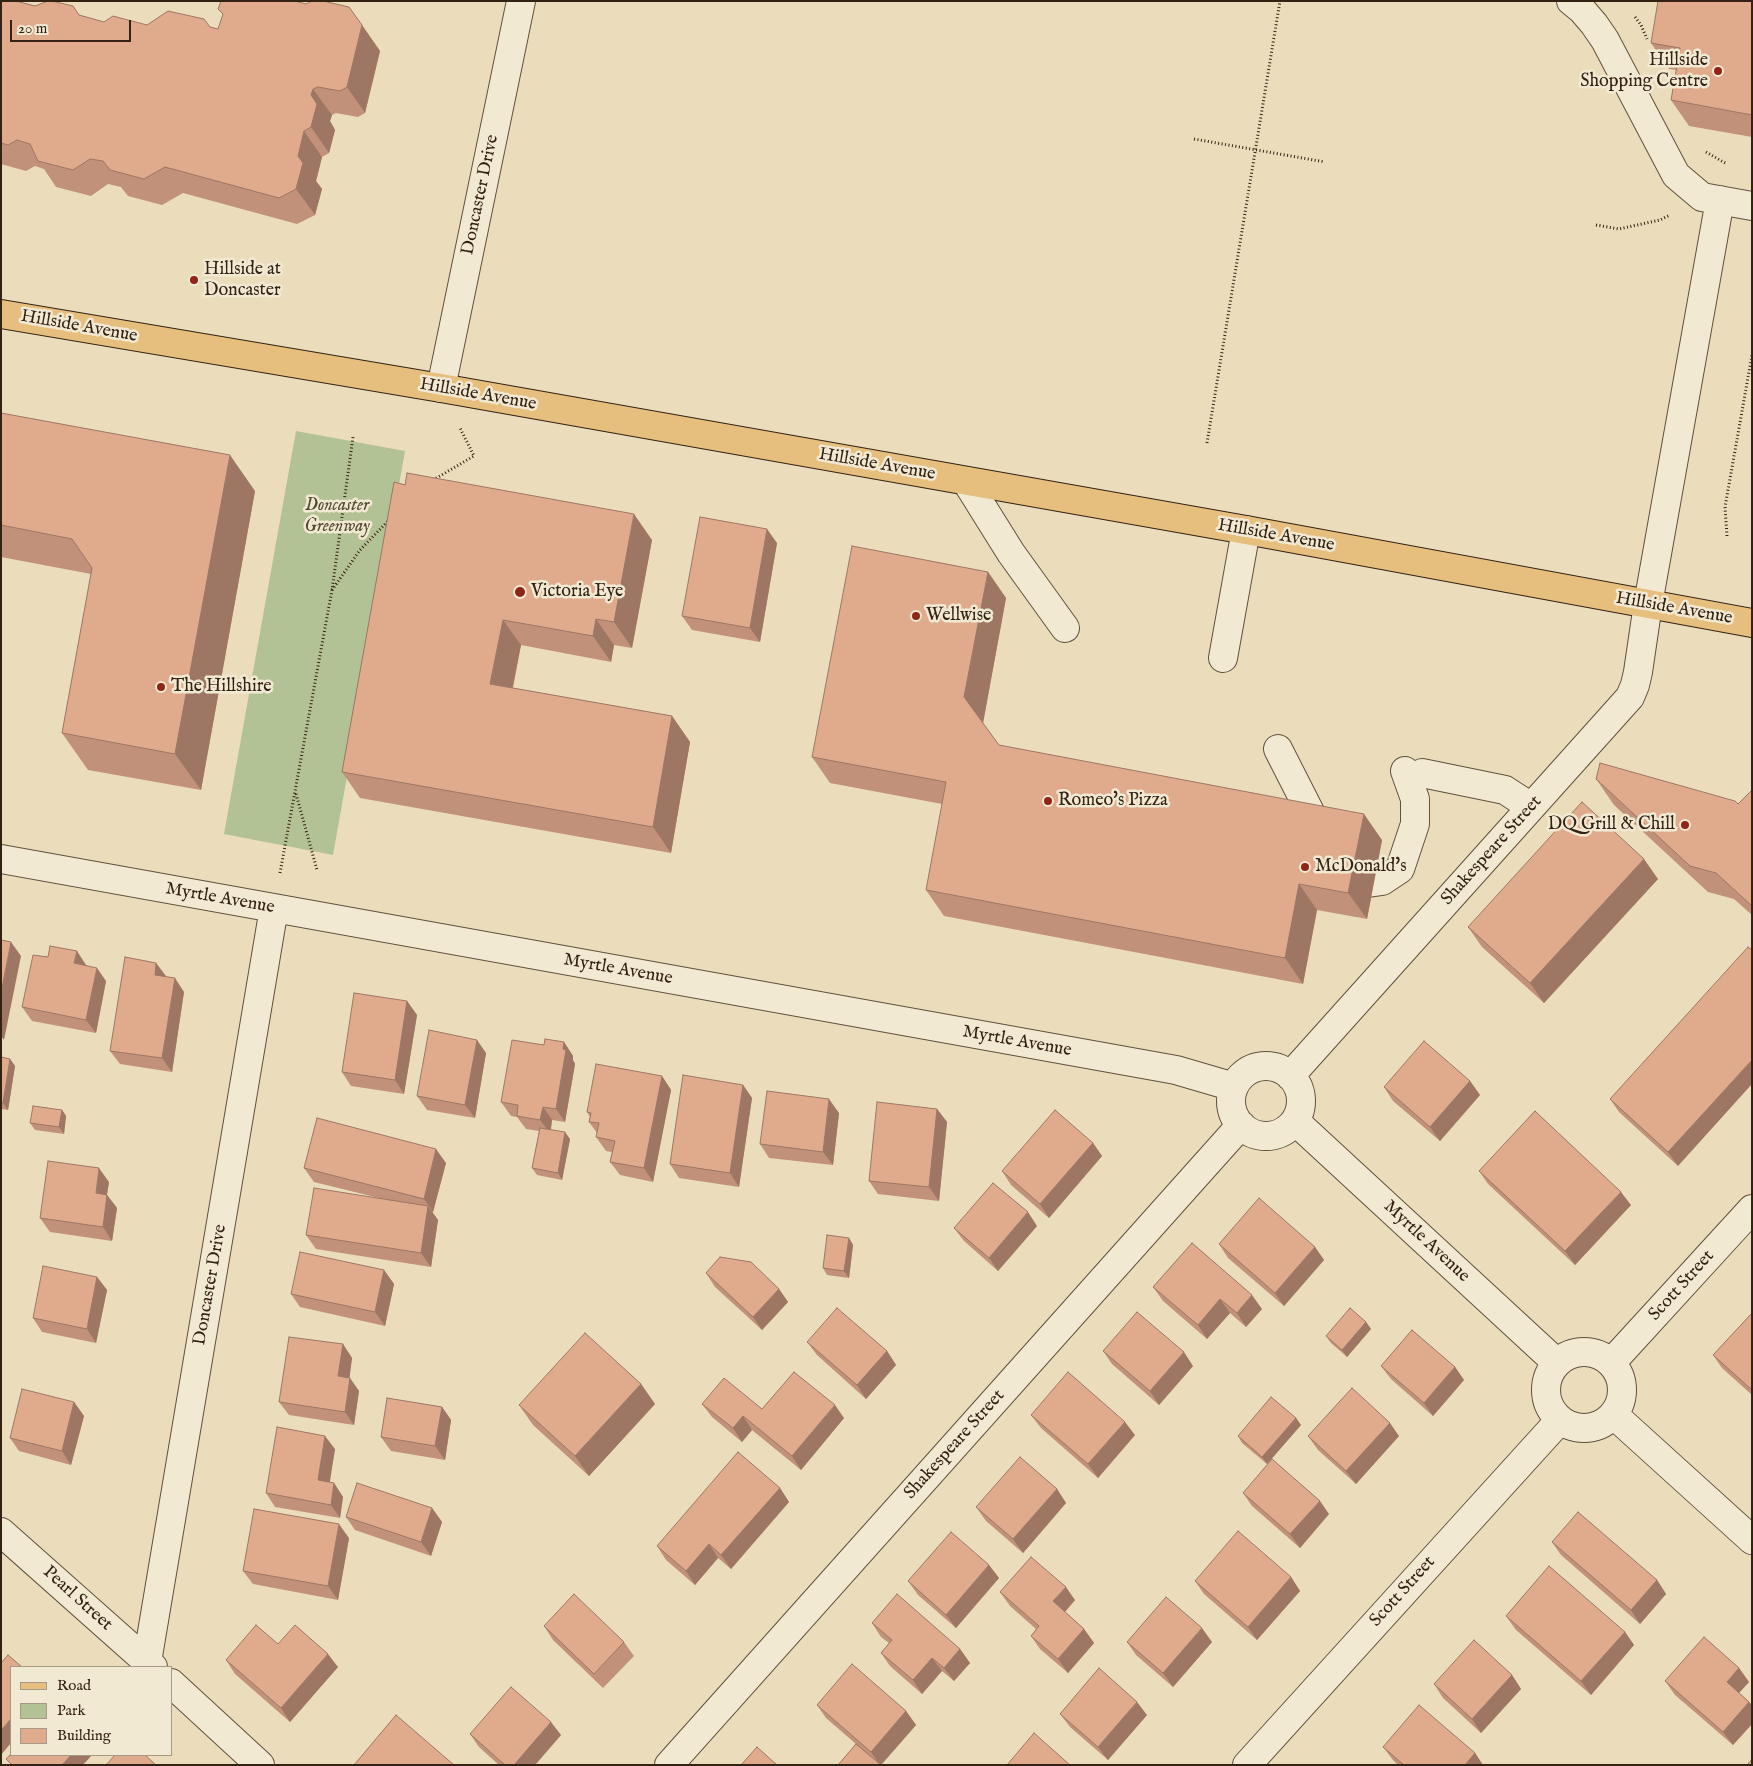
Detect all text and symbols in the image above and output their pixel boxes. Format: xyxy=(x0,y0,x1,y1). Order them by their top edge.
scale bar xyxy=(12,10,134,42)
text: 20 m xyxy=(18,19,47,38)
place label: Hillside Shopping Centre xyxy=(1580,50,1708,92)
marker: Hillside Shopping Centre xyxy=(1712,65,1724,77)
street label: Doncaster Drive xyxy=(458,133,504,257)
place label: Hillside at Doncaster xyxy=(204,259,281,302)
marker: Hillside at Doncaster xyxy=(188,274,200,286)
street label: Hillside Avenue xyxy=(19,306,139,348)
street label: Hillside Avenue xyxy=(418,374,538,416)
street label: Hillside Avenue xyxy=(817,444,937,486)
park label: Doncaster Greenway xyxy=(304,495,370,538)
street label: Hillside Avenue xyxy=(1216,515,1336,557)
place label: Victoria Eye xyxy=(531,581,623,603)
marker: Victoria Eye xyxy=(513,585,527,599)
street label: Hillside Avenue xyxy=(1614,588,1734,630)
place label: Wellwise xyxy=(926,605,991,627)
marker: Wellwise xyxy=(910,610,922,622)
place label: The Hillshire xyxy=(171,676,272,698)
marker: The Hillshire xyxy=(155,681,167,693)
place label: Romeo's Pizza xyxy=(1058,790,1168,812)
street label: Shakespeare Street xyxy=(1437,792,1547,910)
marker: Romeo's Pizza xyxy=(1042,795,1054,807)
place label: DQ Grill & Chill xyxy=(1548,814,1675,836)
marker: DQ Grill & Chill xyxy=(1679,819,1691,831)
place label: McDonald's xyxy=(1315,856,1407,878)
marker: McDonald's xyxy=(1299,861,1311,873)
street label: Myrtle Avenue xyxy=(164,879,276,919)
street label: Myrtle Avenue xyxy=(562,950,674,990)
street label: Myrtle Avenue xyxy=(961,1022,1073,1062)
street label: Myrtle Avenue xyxy=(1378,1197,1474,1287)
street label: Doncaster Drive xyxy=(190,1223,232,1347)
street label: Scott Street xyxy=(1645,1246,1719,1326)
street label: Shakespeare Street xyxy=(900,1386,1010,1504)
street label: Scott Street xyxy=(1366,1552,1440,1632)
street label: Pearl Street xyxy=(38,1562,116,1636)
legend xyxy=(10,1666,172,1756)
text: Road xyxy=(57,1676,91,1695)
text: Park xyxy=(57,1701,86,1720)
text: Building xyxy=(57,1726,111,1745)

